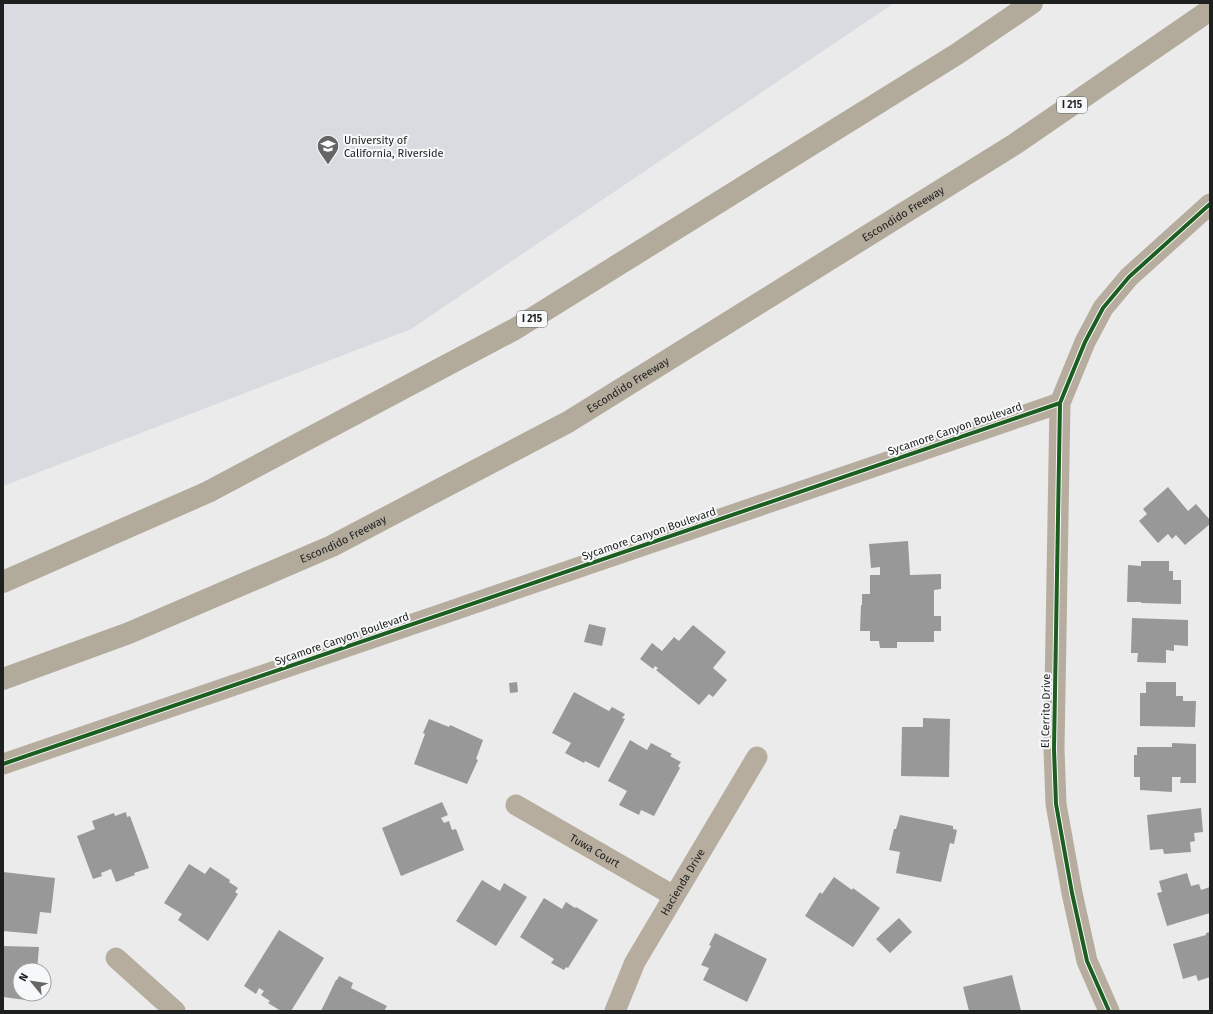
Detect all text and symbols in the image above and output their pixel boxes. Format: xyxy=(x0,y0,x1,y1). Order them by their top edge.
road number: I 215 xyxy=(1057,97,1087,113)
school or university icon: University of California, Riverside xyxy=(315,133,341,166)
place label: University of California, Riverside xyxy=(344,134,444,160)
street label: Escondido Freeway xyxy=(859,183,947,244)
road number: I 215 xyxy=(517,311,547,327)
street label: Escondido Freeway xyxy=(584,354,672,415)
street label: Sycamore Canyon Boulevard xyxy=(886,400,1024,458)
street label: Sycamore Canyon Boulevard xyxy=(580,505,718,563)
street label: Escondido Freeway xyxy=(298,512,389,565)
street label: Sycamore Canyon Boulevard xyxy=(273,610,411,668)
street label: El Cerrito Drive xyxy=(1039,674,1053,748)
street label: Tuwa Court xyxy=(568,831,622,870)
street label: Hacienda Drive xyxy=(658,846,708,918)
north arrow xyxy=(12,962,52,1002)
text: N xyxy=(16,971,31,984)

